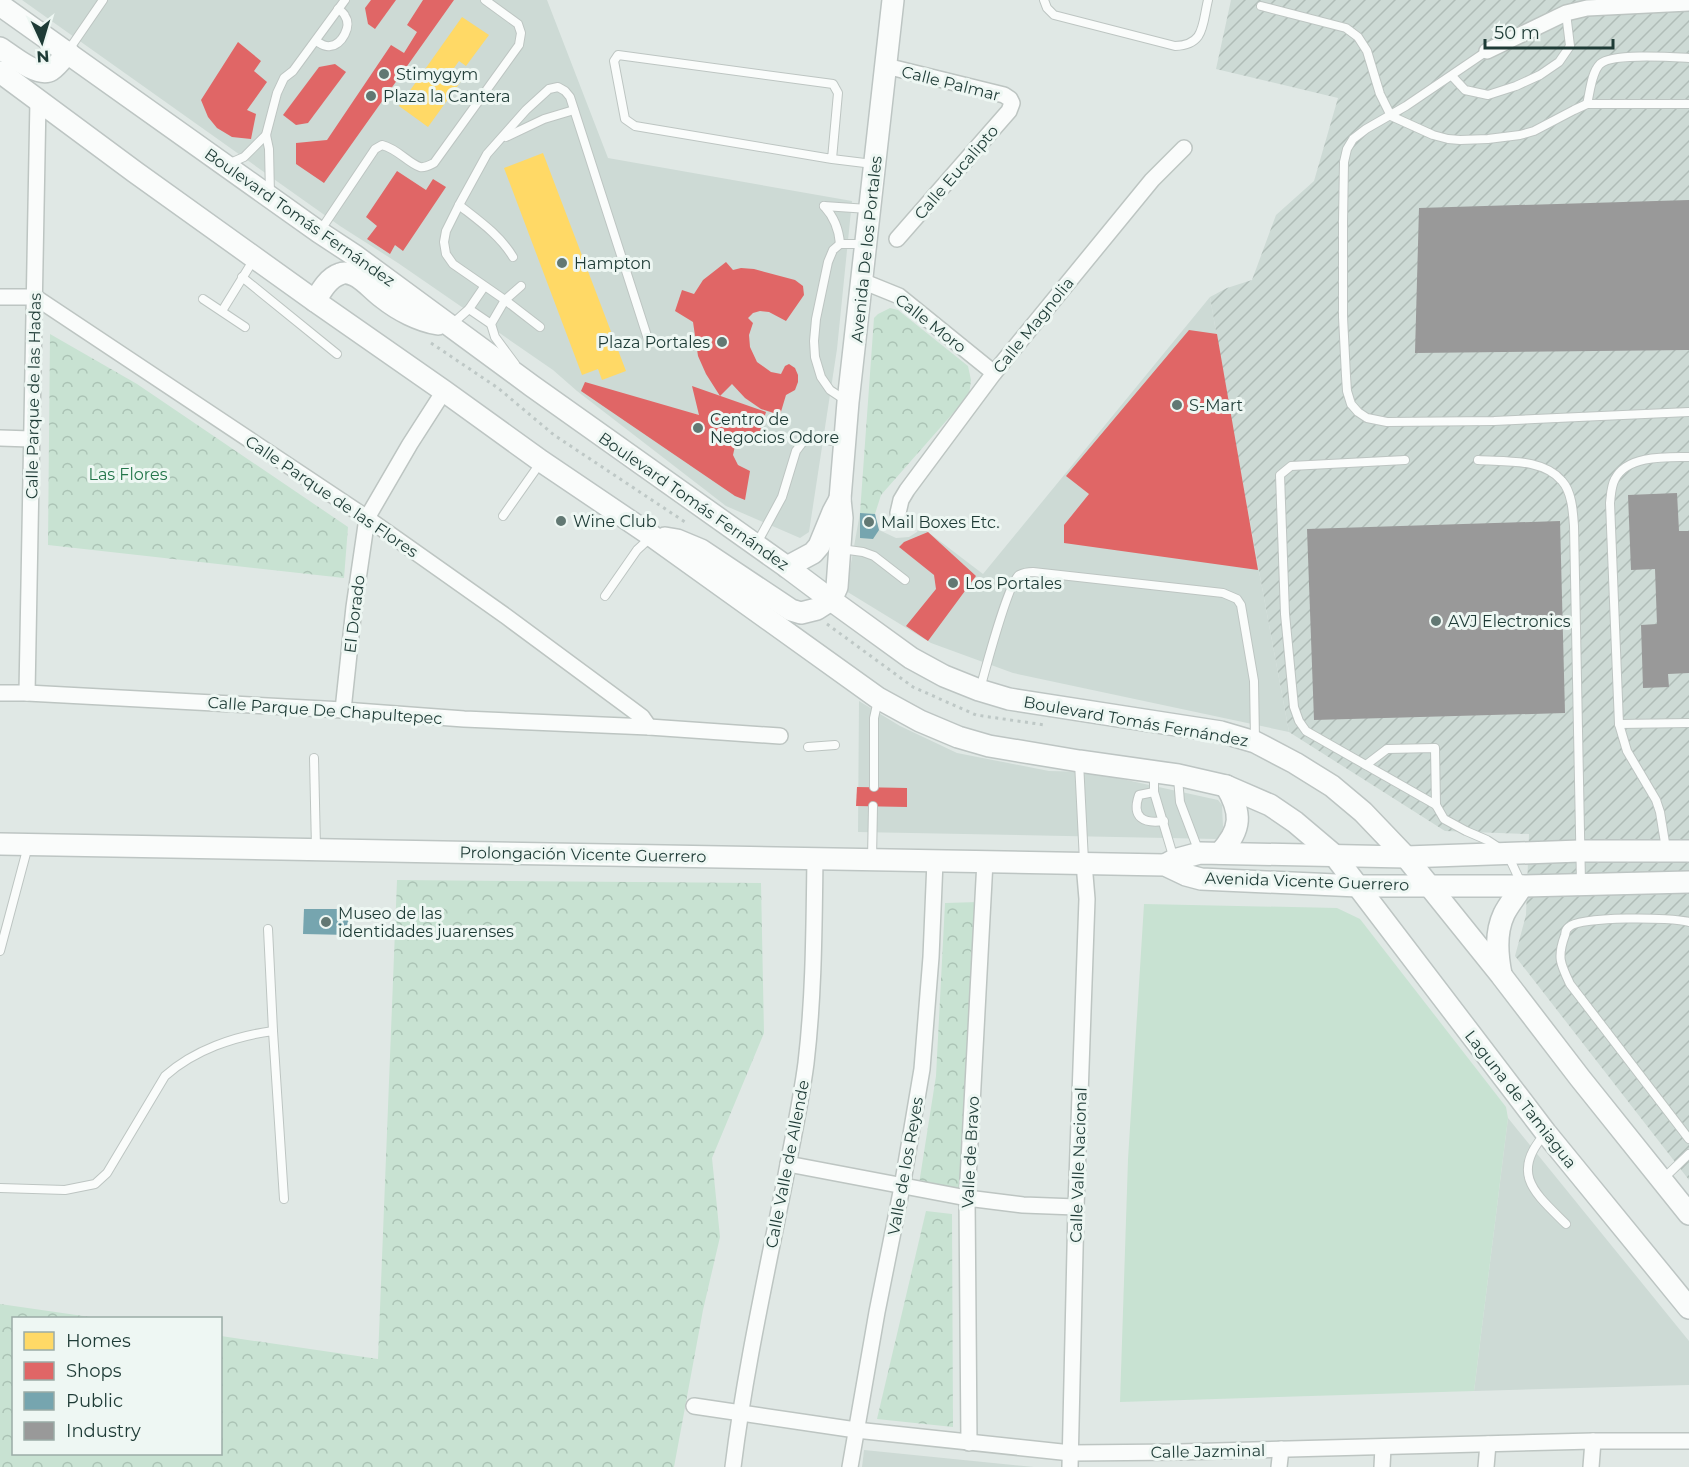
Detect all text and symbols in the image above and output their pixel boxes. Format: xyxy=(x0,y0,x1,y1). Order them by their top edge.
north arrow xyxy=(12,12,72,72)
scale bar xyxy=(1485,12,1612,50)
text: 50 m xyxy=(1494,22,1540,44)
text: N xyxy=(36,47,50,66)
street label: Calle Palmar xyxy=(900,62,1002,105)
place label: Stimygym xyxy=(396,65,478,84)
marker: Stimygym xyxy=(377,67,391,81)
place label: Plaza la Cantera xyxy=(383,87,511,106)
marker: Plaza la Cantera xyxy=(364,89,378,103)
street label: Calle Eucalipto xyxy=(910,121,1002,223)
street label: Boulevard Tomás Fernández xyxy=(201,144,399,291)
street label: Avenida De los Portales xyxy=(847,155,886,343)
place label: Hampton xyxy=(574,254,651,273)
marker: Hampton xyxy=(555,256,569,270)
street label: Calle Magnolia xyxy=(989,274,1078,377)
street label: Calle Moro xyxy=(891,290,970,357)
street label: Calle Parque de las Hadas xyxy=(22,292,45,499)
place label: Plaza Portales xyxy=(598,333,710,352)
marker: Plaza Portales xyxy=(715,335,729,349)
place label: S-Mart xyxy=(1189,396,1244,415)
marker: S-Mart xyxy=(1170,398,1184,412)
place label: Centro de Negocios Odore xyxy=(710,410,839,447)
marker: Centro de Negocios Odore xyxy=(691,421,705,435)
street label: Boulevard Tomás Fernández xyxy=(595,428,793,575)
street label: Calle Parque de las Flores xyxy=(242,431,422,561)
park label: Las Flores xyxy=(88,465,168,484)
place label: Wine Club xyxy=(573,512,657,531)
place label: Mail Boxes Etc. xyxy=(881,513,1000,532)
marker: Wine Club xyxy=(554,514,568,528)
marker: Mail Boxes Etc. xyxy=(862,515,876,529)
street label: El Dorado xyxy=(340,574,369,654)
place label: Los Portales xyxy=(965,574,1062,593)
marker: Los Portales xyxy=(946,576,960,590)
place label: AVJ Electronics xyxy=(1448,612,1571,631)
marker: AVJ Electronics xyxy=(1429,614,1443,628)
street label: Boulevard Tomás Fernández xyxy=(1022,692,1250,751)
street label: Calle Parque De Chapultepec xyxy=(207,693,443,728)
street label: Prolongación Vicente Guerrero xyxy=(459,843,707,866)
street label: Avenida Vicente Guerrero xyxy=(1204,868,1410,895)
place label: Museo de las identidades juarenses xyxy=(338,904,514,941)
marker: Museo de las identidades juarenses xyxy=(319,915,333,929)
street label: Laguna de Tamiagua xyxy=(1461,1027,1580,1172)
street label: Calle Valle de Allende xyxy=(762,1078,813,1250)
street label: Calle Valle Nacional xyxy=(1066,1087,1091,1243)
street label: Valle de los Reyes xyxy=(884,1095,927,1237)
street label: Valle de Bravo xyxy=(958,1095,983,1209)
legend xyxy=(12,1317,222,1455)
text: Homes xyxy=(66,1330,131,1352)
text: Shops xyxy=(66,1360,122,1382)
text: Public xyxy=(66,1390,123,1412)
text: Industry xyxy=(66,1420,141,1442)
street label: Calle Jazminal xyxy=(1151,1441,1265,1462)

